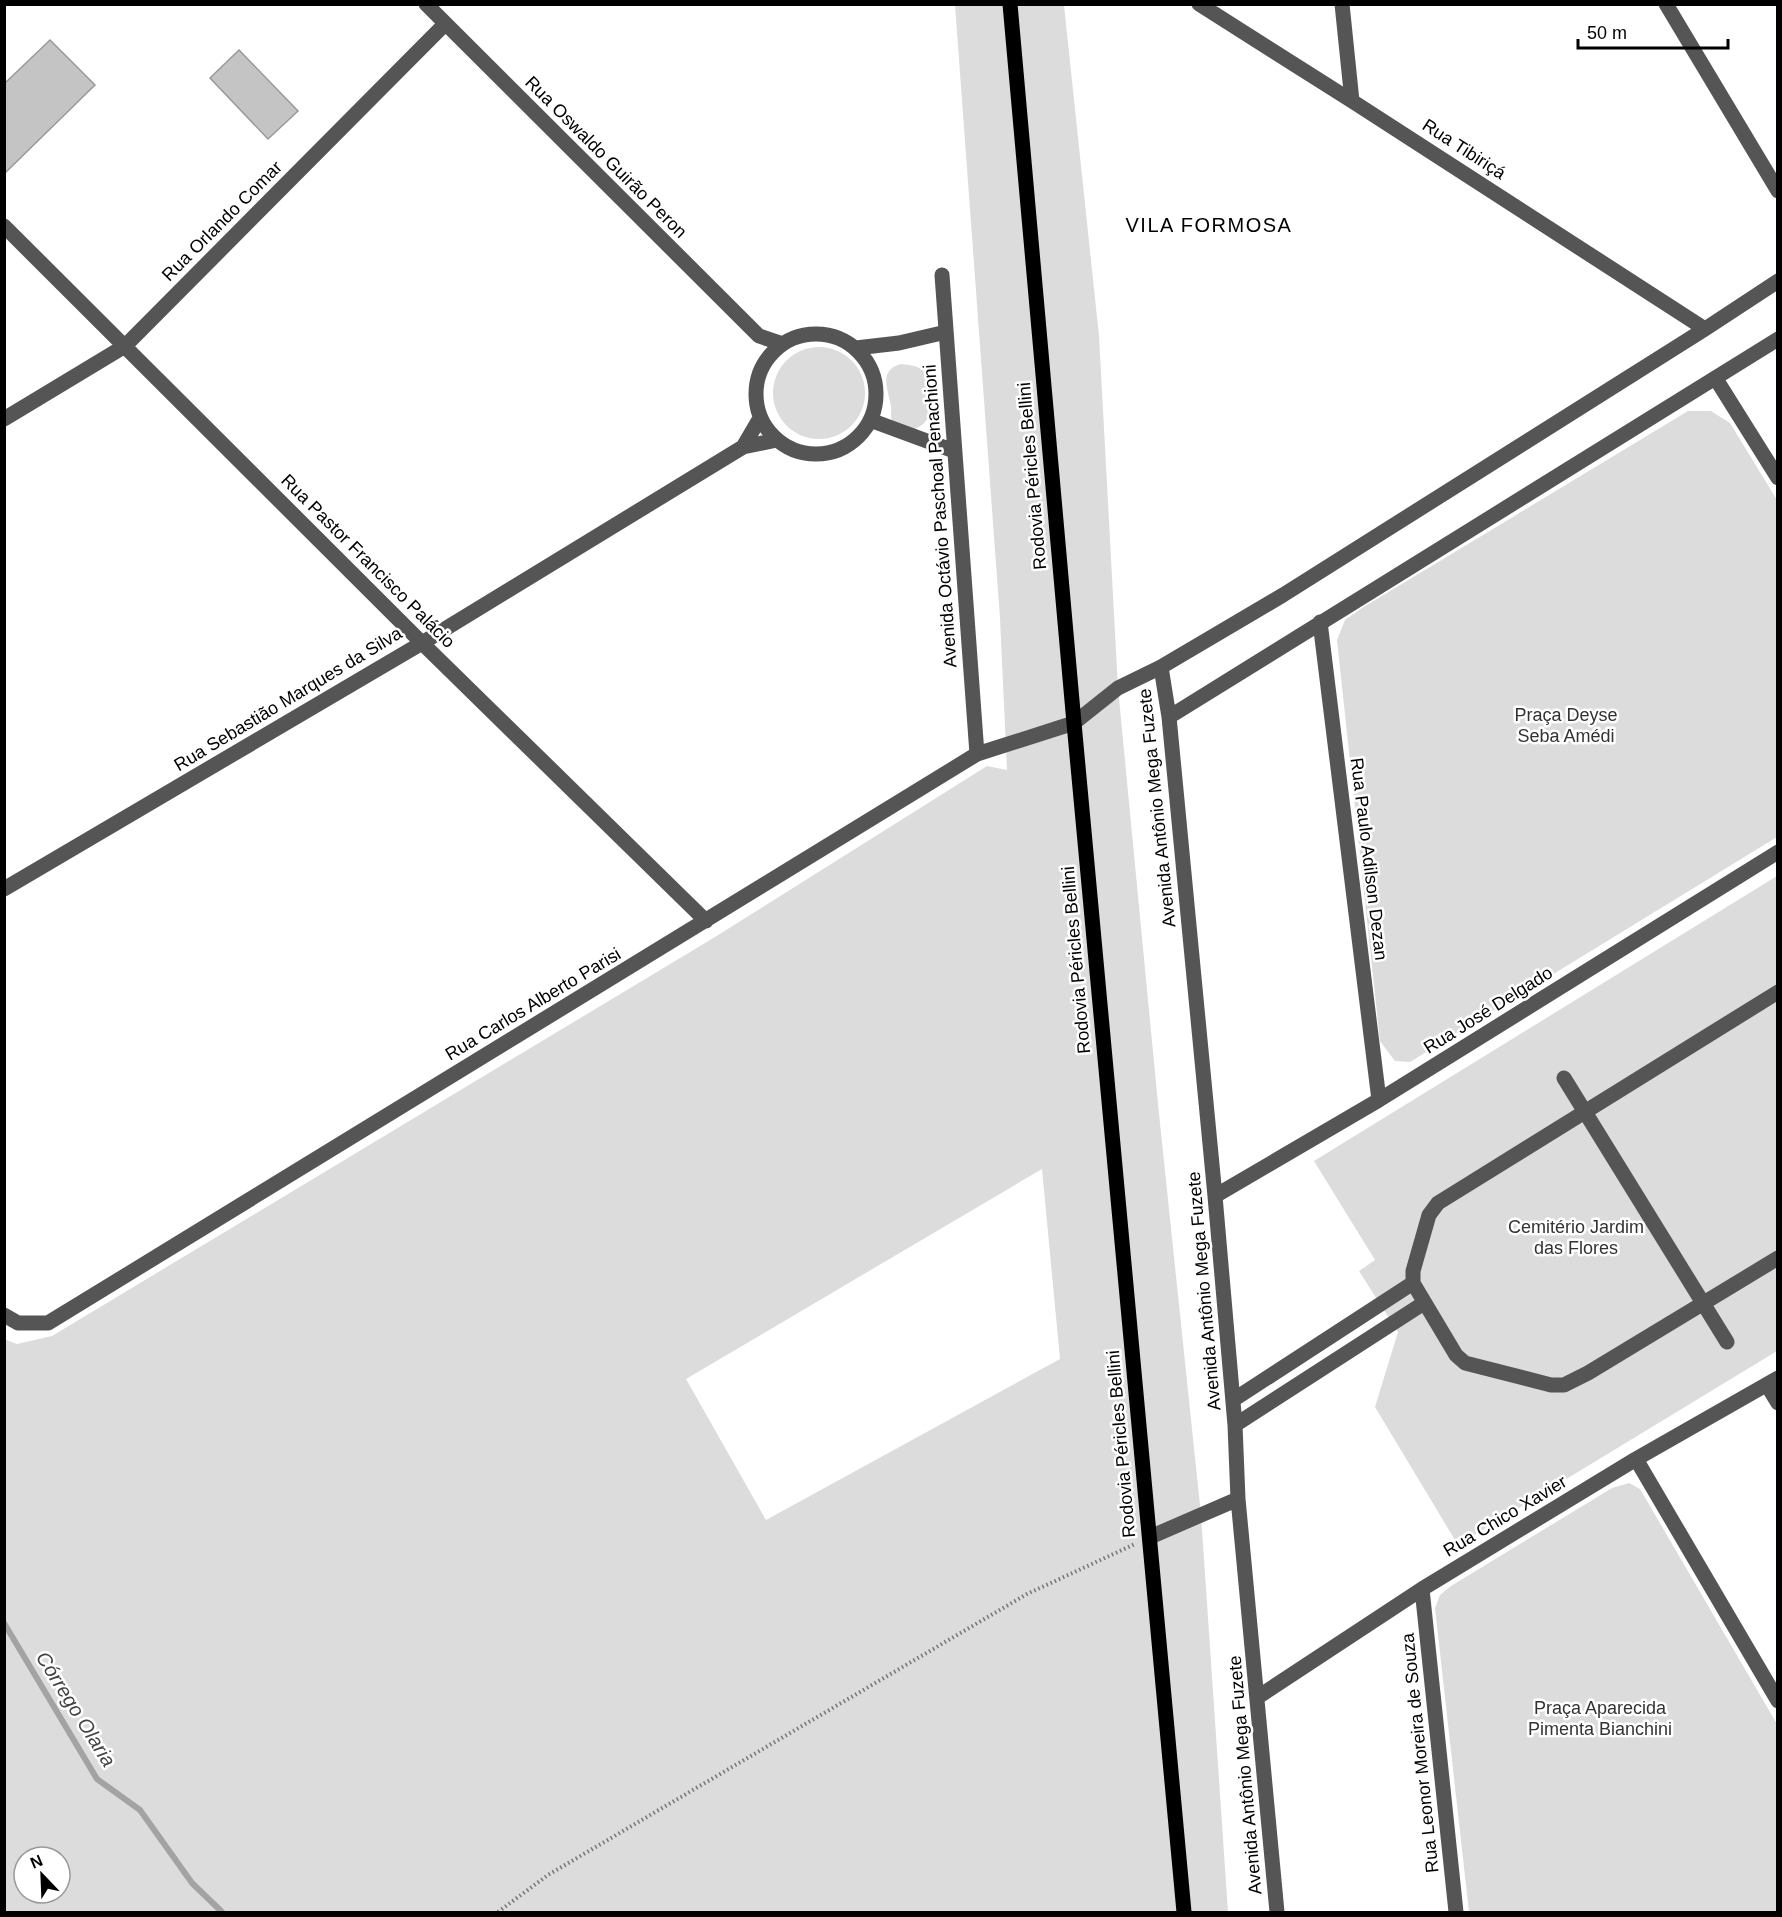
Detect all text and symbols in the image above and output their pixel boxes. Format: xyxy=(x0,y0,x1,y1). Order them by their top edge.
scale bar xyxy=(1578,12,1728,50)
text: 50 m xyxy=(1587,23,1627,43)
street label: Rua Oswaldo Guirão Peron xyxy=(521,72,691,242)
street label: Rua Tibiriçá xyxy=(1419,115,1510,184)
street label: Rua Orlando Comar xyxy=(158,157,286,285)
district label: VILA FORMOSA xyxy=(1126,214,1292,236)
street label: Avenida Octávio Paschoal Penachioni xyxy=(919,364,961,668)
street label: Rodovia Péricles Bellini xyxy=(1014,381,1050,571)
street label: Rua Pastor Francisco Palácio xyxy=(277,470,459,652)
street label: Rua Sebastião Marques da Silva xyxy=(170,622,406,775)
street label: Avenida Antônio Mega Fuzete xyxy=(1135,688,1179,928)
park label: Praça Deyse Seba Amédi xyxy=(1514,705,1618,746)
street label: Rua Paulo Adilson Dezan xyxy=(1347,756,1391,962)
street label: Rodovia Péricles Bellini xyxy=(1058,865,1094,1055)
street label: Rua Carlos Alberto Parisi xyxy=(442,944,624,1064)
street label: Rua José Delgado xyxy=(1420,962,1556,1058)
street label: Avenida Antônio Mega Fuzete xyxy=(1184,1171,1224,1411)
park label: Cemitério Jardim das Flores xyxy=(1508,1217,1644,1258)
street label: Rodovia Péricles Bellini xyxy=(1103,1349,1139,1539)
street label: Rua Chico Xavier xyxy=(1440,1471,1570,1561)
street label: Rua Leonor Moreira de Souza xyxy=(1397,1631,1443,1874)
water label: Córrego Olaria xyxy=(32,1648,120,1770)
street label: Avenida Antônio Mega Fuzete xyxy=(1225,1655,1265,1895)
park label: Praça Aparecida Pimenta Bianchini xyxy=(1528,1698,1672,1739)
north arrow xyxy=(12,1845,72,1905)
text: N xyxy=(28,1852,45,1872)

